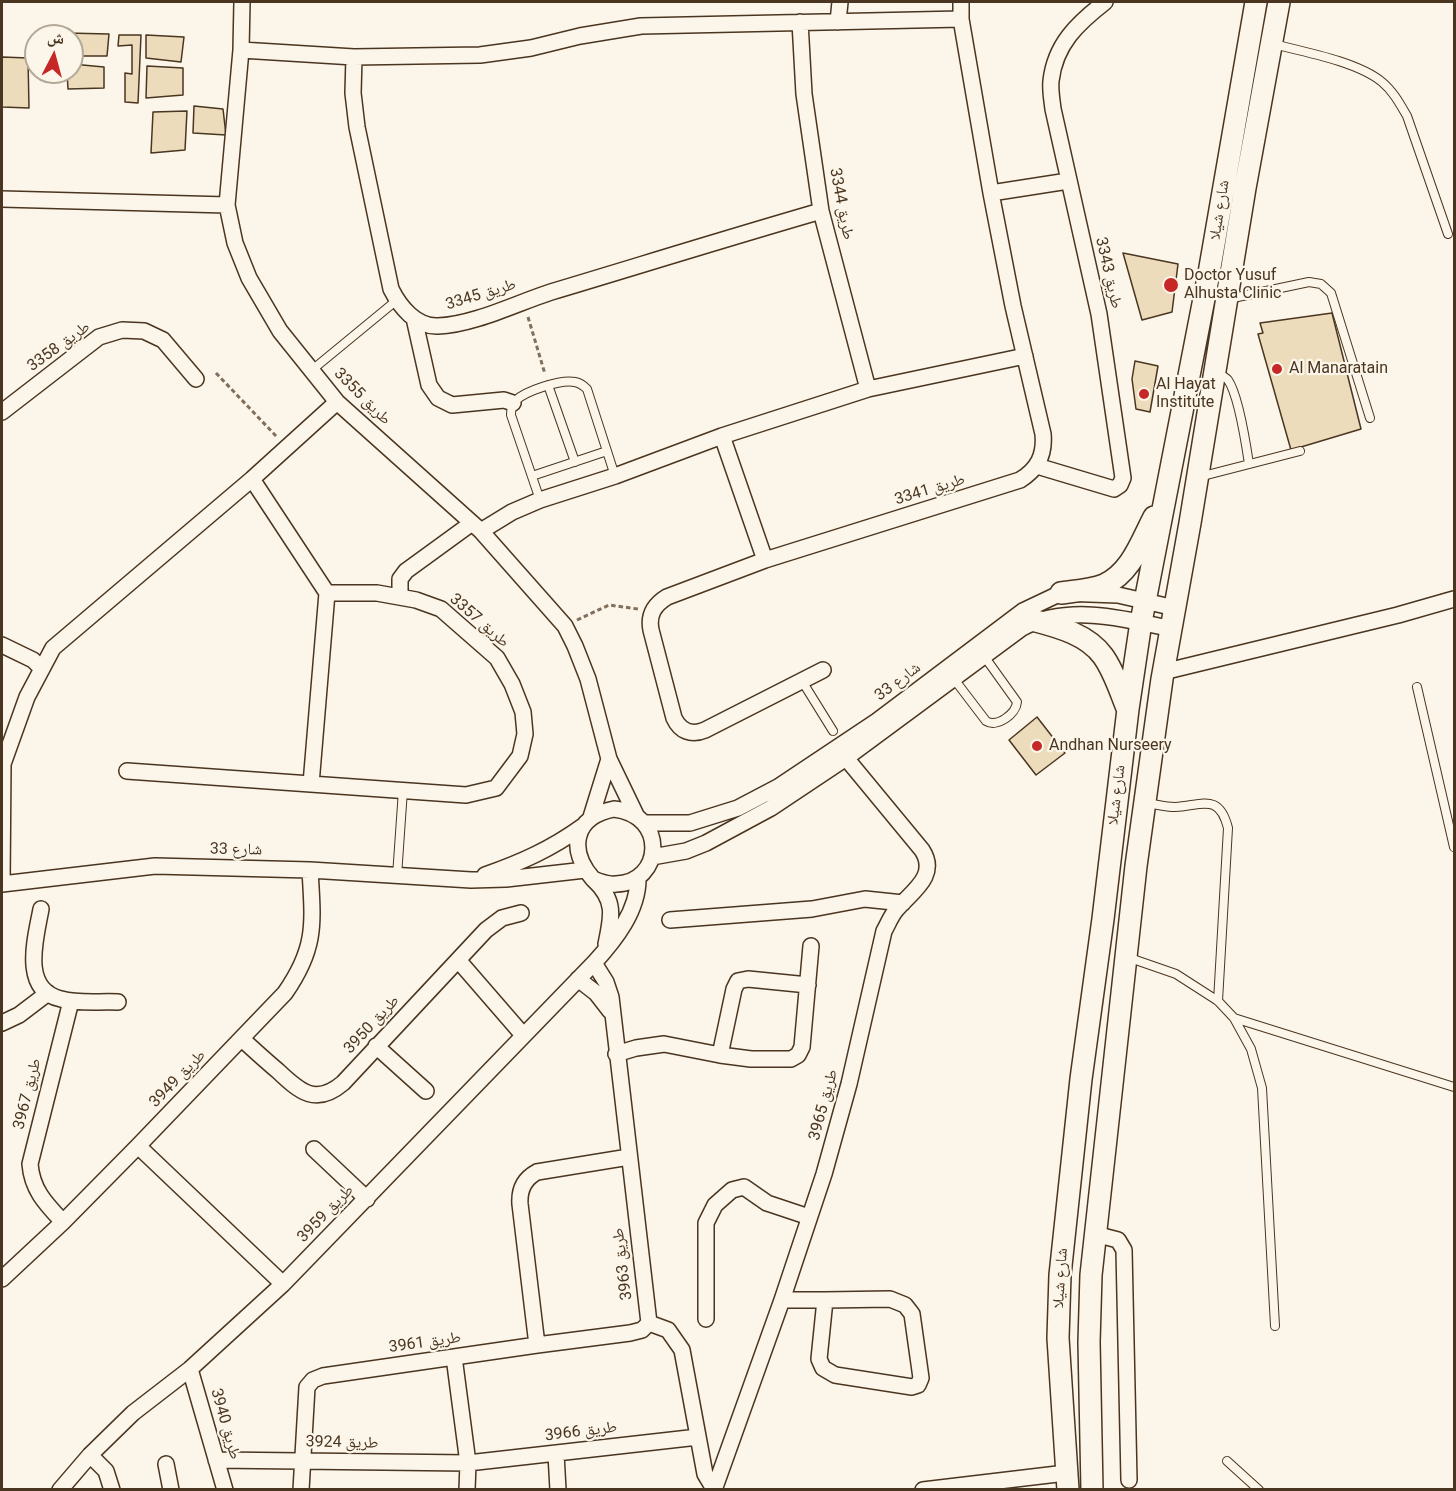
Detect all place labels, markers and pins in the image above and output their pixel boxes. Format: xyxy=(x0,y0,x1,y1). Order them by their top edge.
place label: Doctor Yusuf Alhusta Clinic xyxy=(1184,266,1281,304)
marker: Doctor Yusuf Alhusta Clinic xyxy=(1162,276,1180,294)
place label: Al Manaratain xyxy=(1289,359,1388,379)
marker: Al Manaratain xyxy=(1270,362,1284,376)
place label: Al Hayat Institute xyxy=(1156,375,1216,413)
marker: Al Hayat Institute xyxy=(1137,387,1151,401)
place label: Andhan Nurseery xyxy=(1049,736,1172,756)
marker: Andhan Nurseery xyxy=(1030,739,1044,753)

